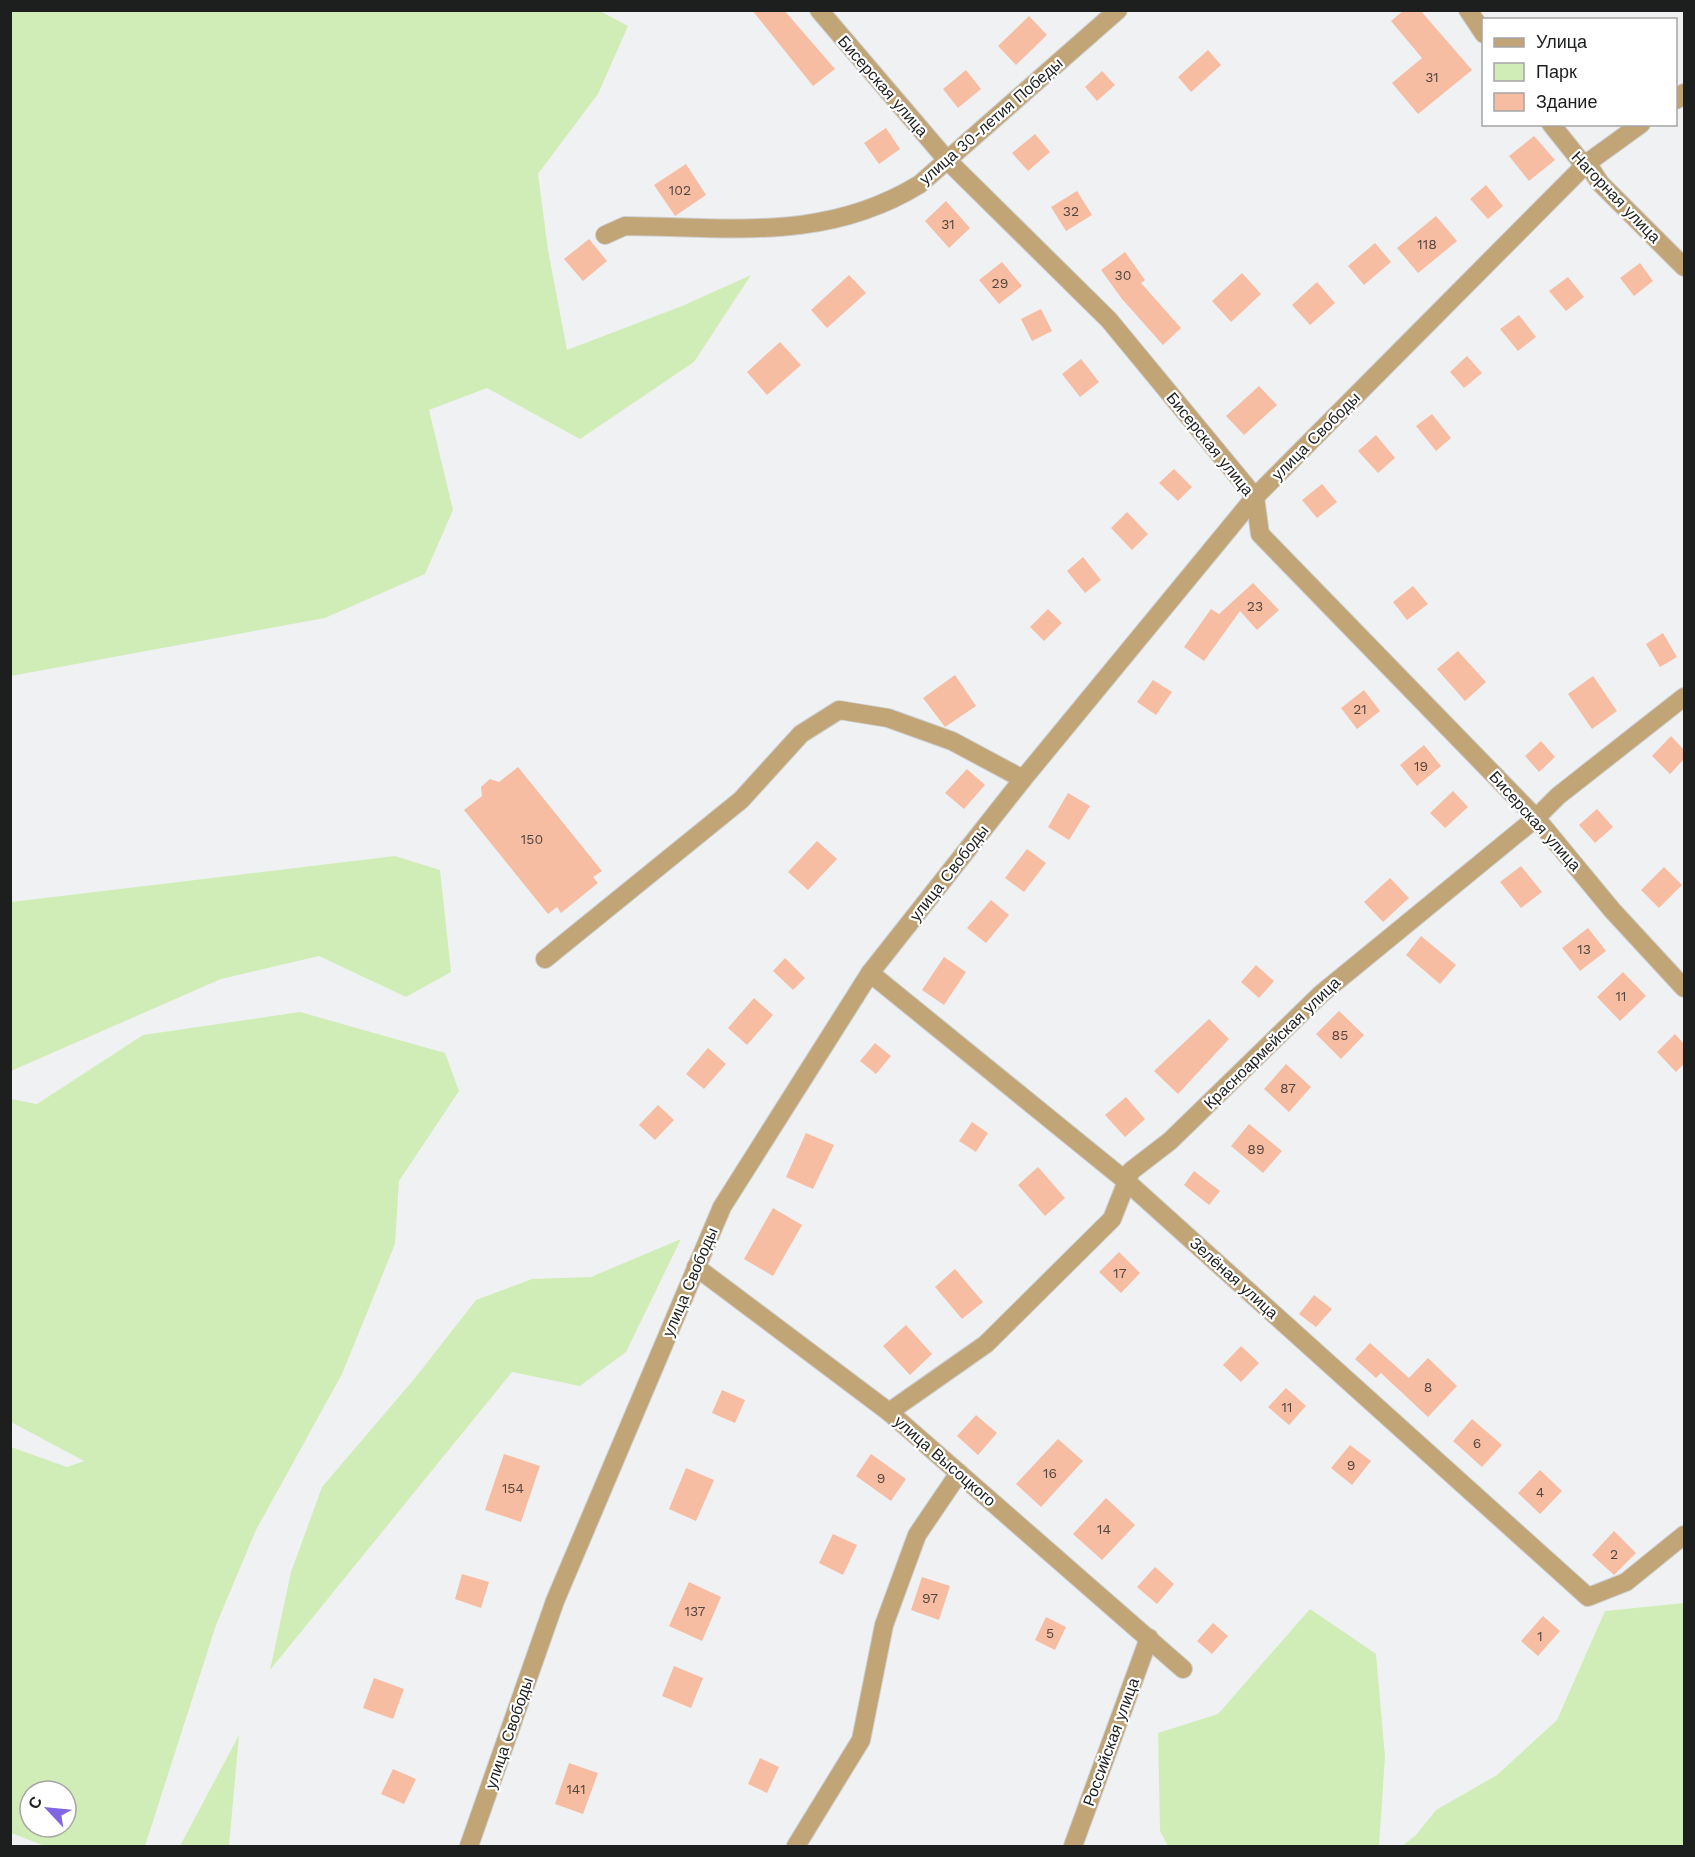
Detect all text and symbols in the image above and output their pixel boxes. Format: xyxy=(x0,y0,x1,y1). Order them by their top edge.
legend xyxy=(1482,18,1677,126)
text: Улица xyxy=(1536,31,1588,52)
street label: Бисерская улица xyxy=(834,32,932,140)
street label: улица 30-летия Победы xyxy=(915,54,1067,188)
text: Парк xyxy=(1536,61,1577,82)
house number: 31 xyxy=(1425,69,1439,85)
text: Здание xyxy=(1536,91,1597,112)
street label: Нагорная улица xyxy=(1568,147,1664,247)
house number: 102 xyxy=(669,182,691,198)
house number: 32 xyxy=(1063,203,1079,219)
house number: 31 xyxy=(941,216,955,232)
house number: 118 xyxy=(1417,236,1437,252)
house number: 30 xyxy=(1115,267,1131,283)
house number: 29 xyxy=(992,275,1008,291)
street label: Бисерская улица xyxy=(1162,388,1258,500)
street label: улица Свободы xyxy=(1268,388,1364,484)
house number: 23 xyxy=(1247,598,1263,614)
house number: 21 xyxy=(1353,701,1367,717)
house number: 19 xyxy=(1414,758,1428,774)
street label: Бисерская улица xyxy=(1485,767,1585,875)
street label: улица Свободы xyxy=(906,821,992,925)
house number: 150 xyxy=(521,831,543,847)
house number: 13 xyxy=(1577,941,1591,957)
street label: Красноармейская улица xyxy=(1200,973,1344,1113)
house number: 11 xyxy=(1616,988,1626,1004)
house number: 85 xyxy=(1332,1027,1348,1043)
house number: 87 xyxy=(1280,1080,1296,1096)
house number: 89 xyxy=(1247,1141,1265,1157)
street label: улица Свободы xyxy=(658,1225,722,1339)
street label: Зелёная улица xyxy=(1186,1233,1282,1323)
house number: 17 xyxy=(1113,1265,1127,1281)
house number: 8 xyxy=(1424,1379,1432,1395)
house number: 11 xyxy=(1282,1399,1292,1415)
street label: улица Высоцкого xyxy=(890,1412,1000,1510)
house number: 6 xyxy=(1473,1435,1481,1451)
house number: 9 xyxy=(1347,1457,1355,1473)
house number: 16 xyxy=(1043,1465,1057,1481)
house number: 9 xyxy=(877,1470,885,1486)
house number: 154 xyxy=(502,1480,524,1496)
house number: 4 xyxy=(1536,1484,1544,1500)
house number: 14 xyxy=(1097,1521,1111,1537)
house number: 2 xyxy=(1610,1546,1618,1562)
house number: 97 xyxy=(922,1590,938,1606)
house number: 137 xyxy=(685,1603,706,1619)
house number: 5 xyxy=(1046,1625,1054,1641)
house number: 1 xyxy=(1537,1628,1543,1644)
street label: улица Свободы xyxy=(481,1675,537,1791)
street label: Российская улица xyxy=(1079,1675,1143,1809)
north arrow xyxy=(18,1779,78,1839)
house number: 141 xyxy=(566,1781,586,1797)
text: С xyxy=(24,1793,46,1812)

